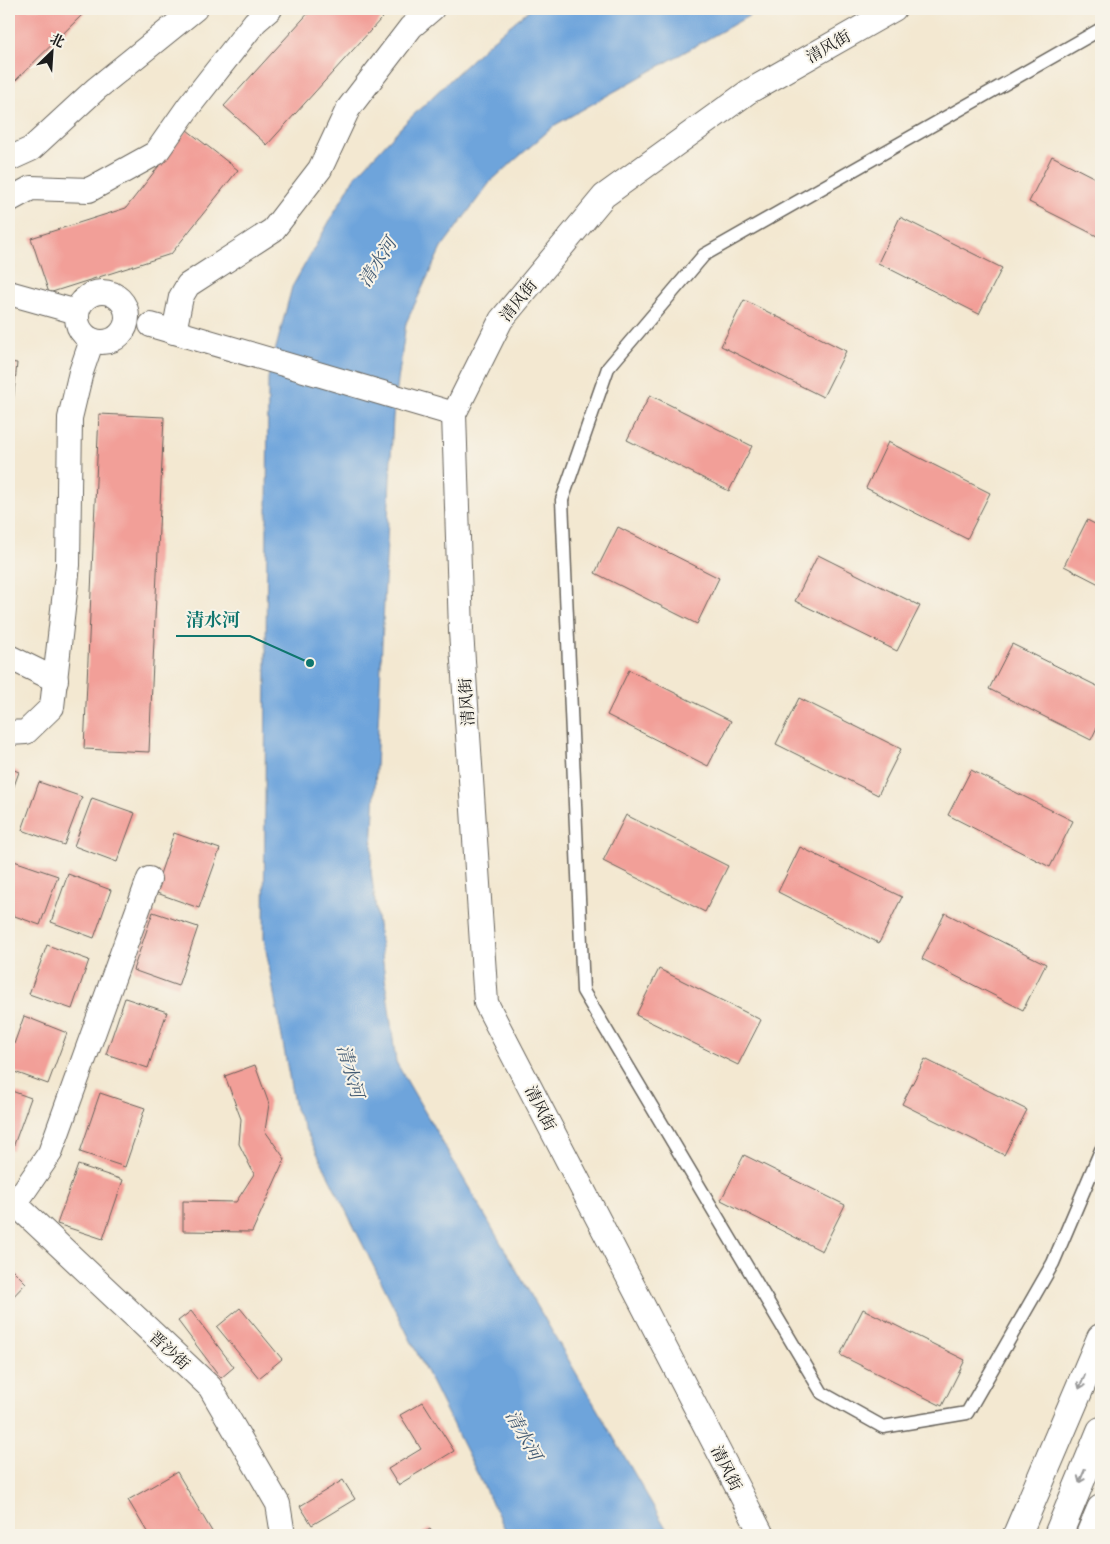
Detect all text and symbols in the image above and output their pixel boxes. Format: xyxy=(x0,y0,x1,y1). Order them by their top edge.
street label: 清风街 xyxy=(801,24,855,68)
north arrow xyxy=(28,28,78,78)
text: 北 xyxy=(47,28,68,52)
water label: 清水河 xyxy=(351,229,405,292)
street label: 清风街 xyxy=(494,274,542,326)
callout: 清水河 xyxy=(176,603,250,636)
text: 清水河 xyxy=(186,606,240,633)
street label: 清风街 xyxy=(452,677,480,727)
water label: 清水河 xyxy=(331,1041,372,1104)
street label: 清风街 xyxy=(519,1081,563,1135)
street label: 晋沙街 xyxy=(144,1325,196,1375)
one-way arrow xyxy=(1077,1375,1086,1390)
water label: 清水河 xyxy=(499,1405,550,1468)
street label: 清风街 xyxy=(705,1441,749,1495)
one-way arrow xyxy=(1077,1468,1086,1483)

